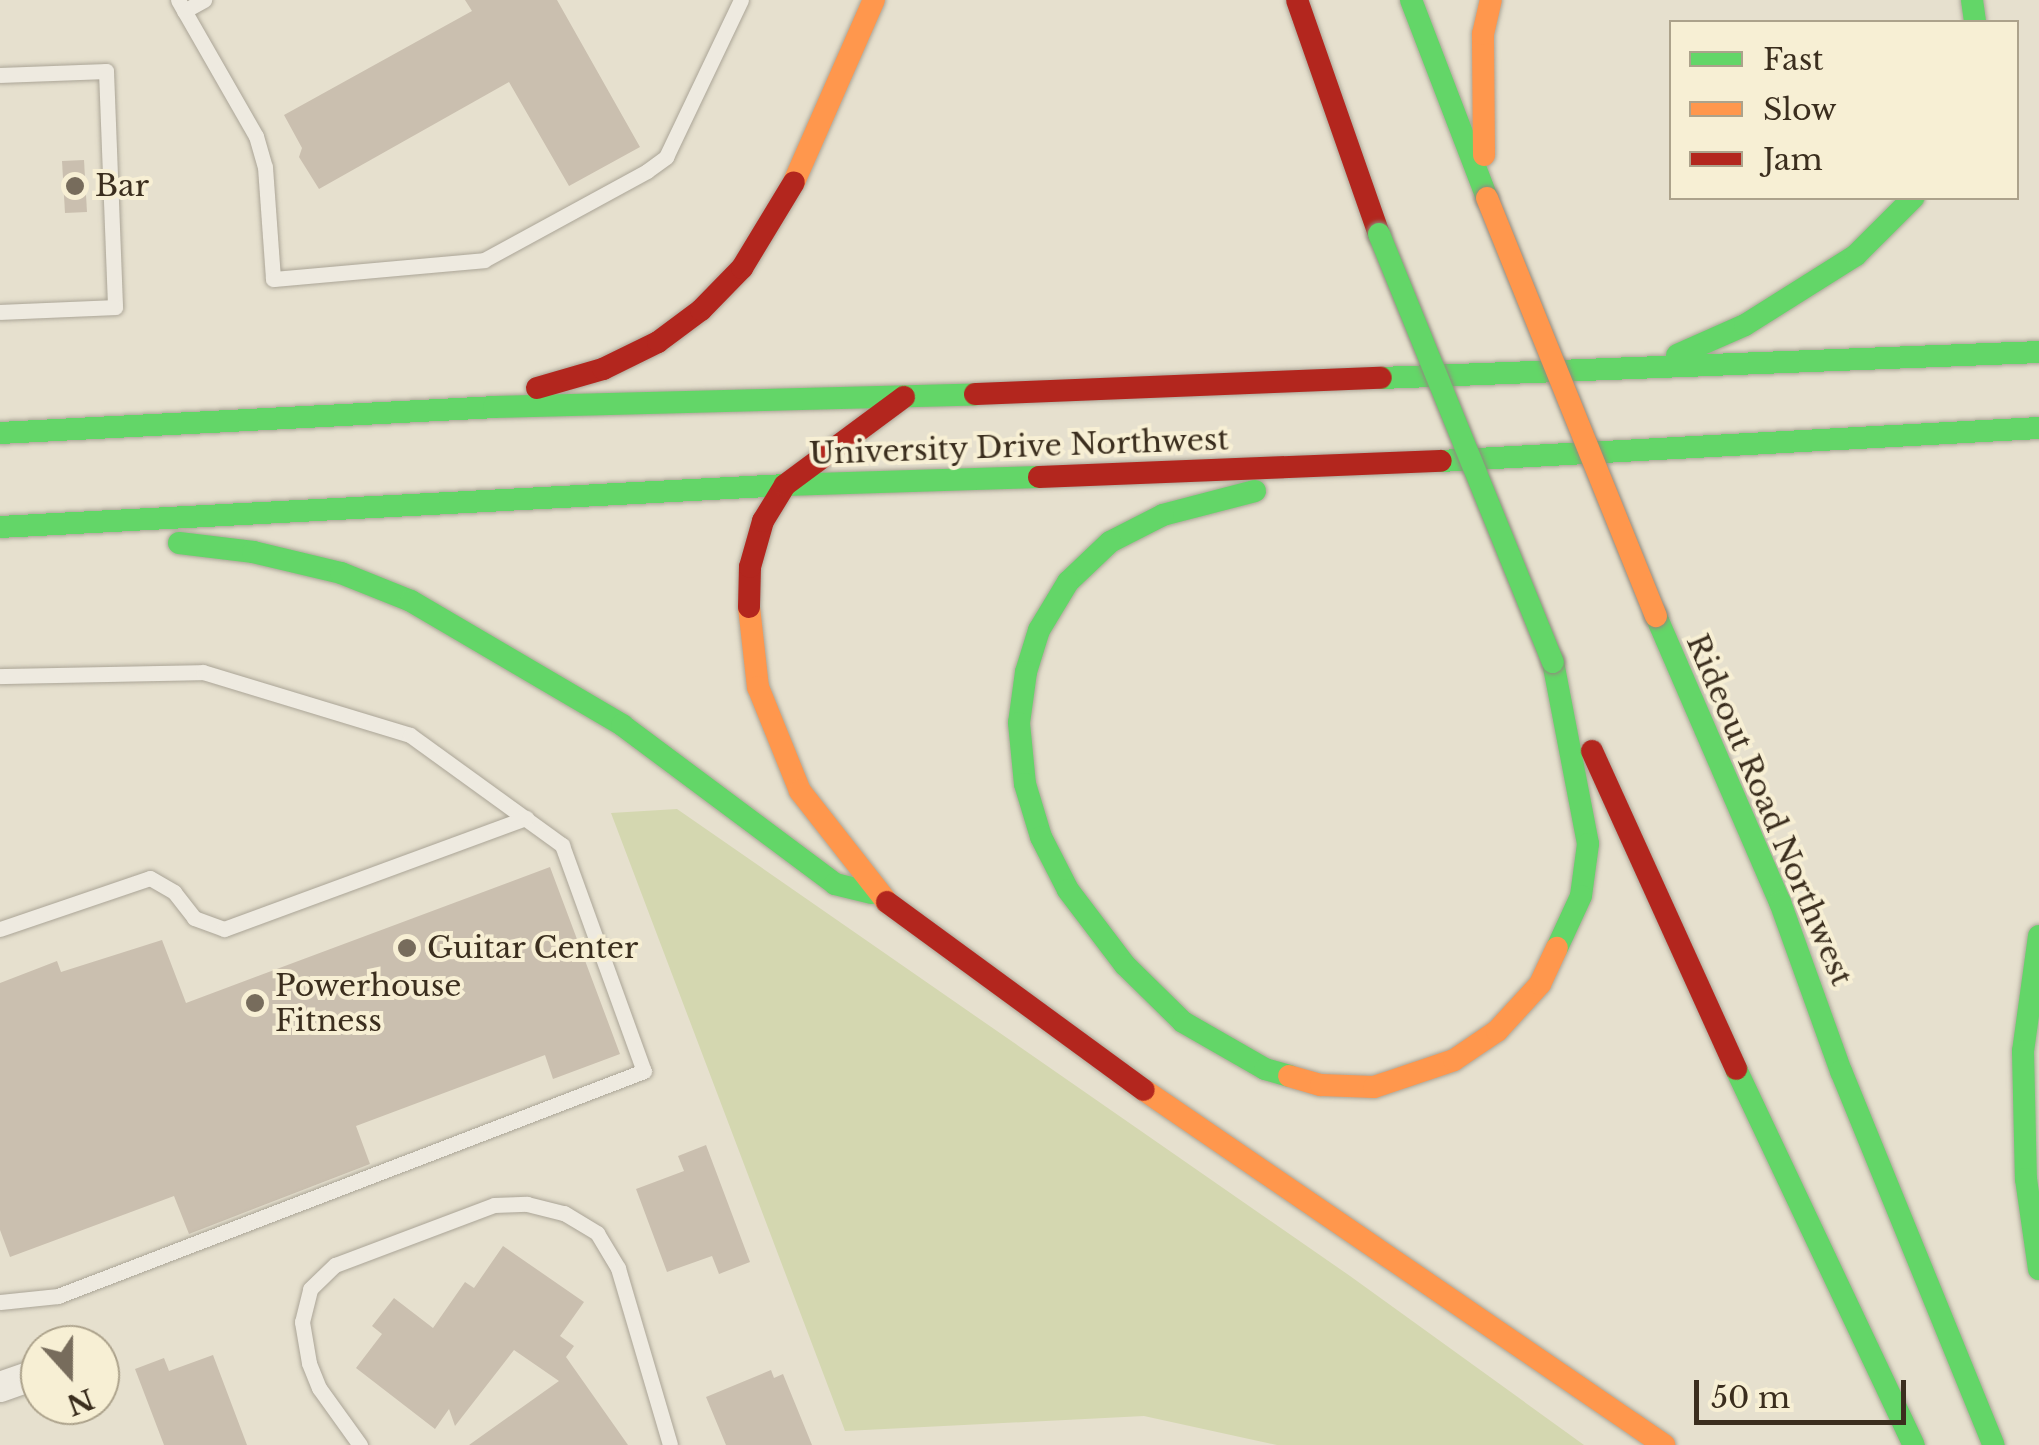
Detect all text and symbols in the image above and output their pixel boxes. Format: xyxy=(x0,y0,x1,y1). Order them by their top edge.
legend xyxy=(1669,20,2019,200)
text: Fast xyxy=(1763,41,1824,78)
text: Slow xyxy=(1763,91,1837,128)
text: Jam xyxy=(1763,141,1823,178)
place label: Bar xyxy=(95,168,149,204)
marker: Bar xyxy=(64,175,86,197)
street label: University Drive Northwest xyxy=(808,422,1230,472)
street label: Rideout Road Northwest xyxy=(1679,629,1859,991)
place label: Guitar Center xyxy=(427,930,639,966)
marker: Guitar Center xyxy=(396,937,418,959)
place label: Powerhouse Fitness xyxy=(275,968,461,1038)
marker: Powerhouse Fitness xyxy=(244,992,266,1014)
north arrow xyxy=(20,1325,120,1425)
scale bar xyxy=(1699,1360,1912,1422)
text: 50 m xyxy=(1711,1379,1790,1416)
text: N xyxy=(62,1381,99,1423)

